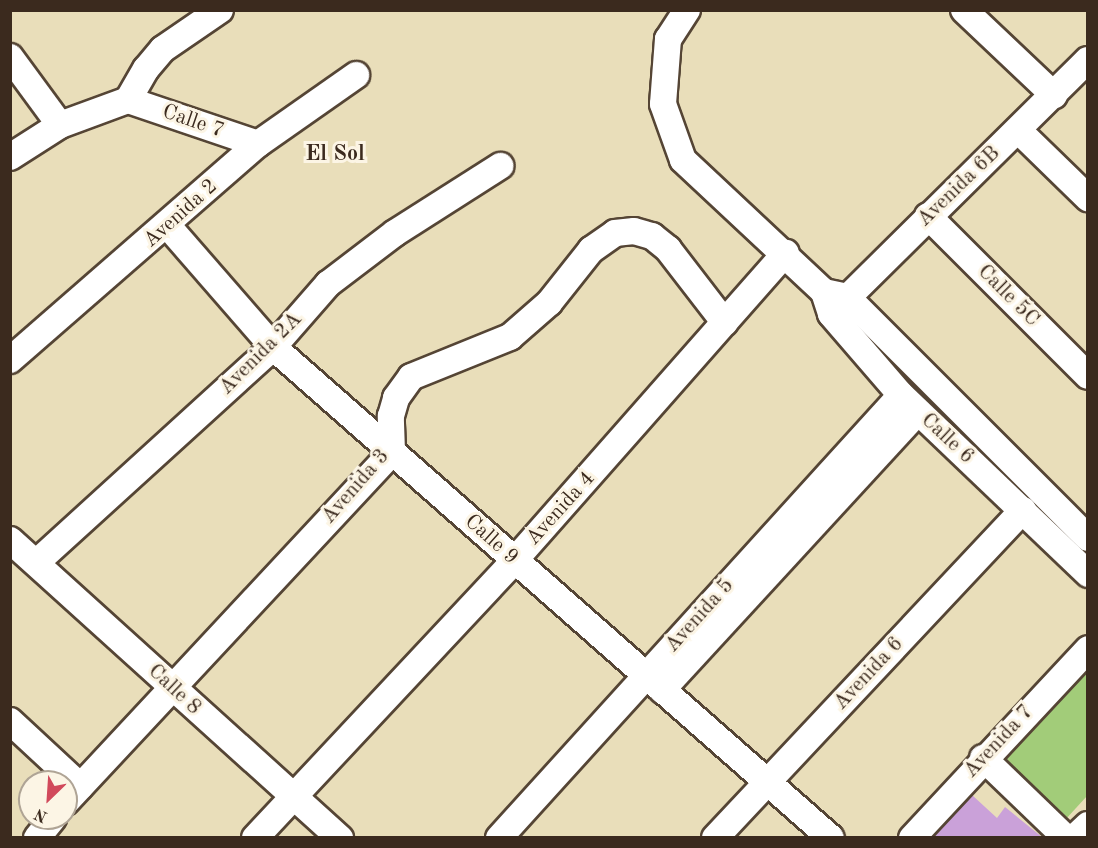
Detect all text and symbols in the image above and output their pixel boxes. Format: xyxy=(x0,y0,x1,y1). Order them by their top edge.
street label: Calle 7 xyxy=(159,100,227,144)
street label: Avenida 6B xyxy=(912,141,1006,233)
district label: El Sol xyxy=(305,142,365,168)
street label: Avenida 2 xyxy=(139,174,223,254)
street label: Calle 5C xyxy=(972,260,1044,332)
street label: Avenida 2A xyxy=(214,307,308,401)
street label: Calle 6 xyxy=(915,408,979,470)
street label: Avenida 3 xyxy=(317,444,395,530)
street label: Avenida 4 xyxy=(521,467,601,551)
street label: Calle 9 xyxy=(459,509,523,571)
street label: Avenida 5 xyxy=(660,574,740,658)
street label: Avenida 6 xyxy=(829,632,909,716)
street label: Calle 8 xyxy=(142,659,206,721)
street label: Avenida 7 xyxy=(959,700,1039,784)
north arrow xyxy=(18,770,78,830)
text: N xyxy=(32,805,50,824)

